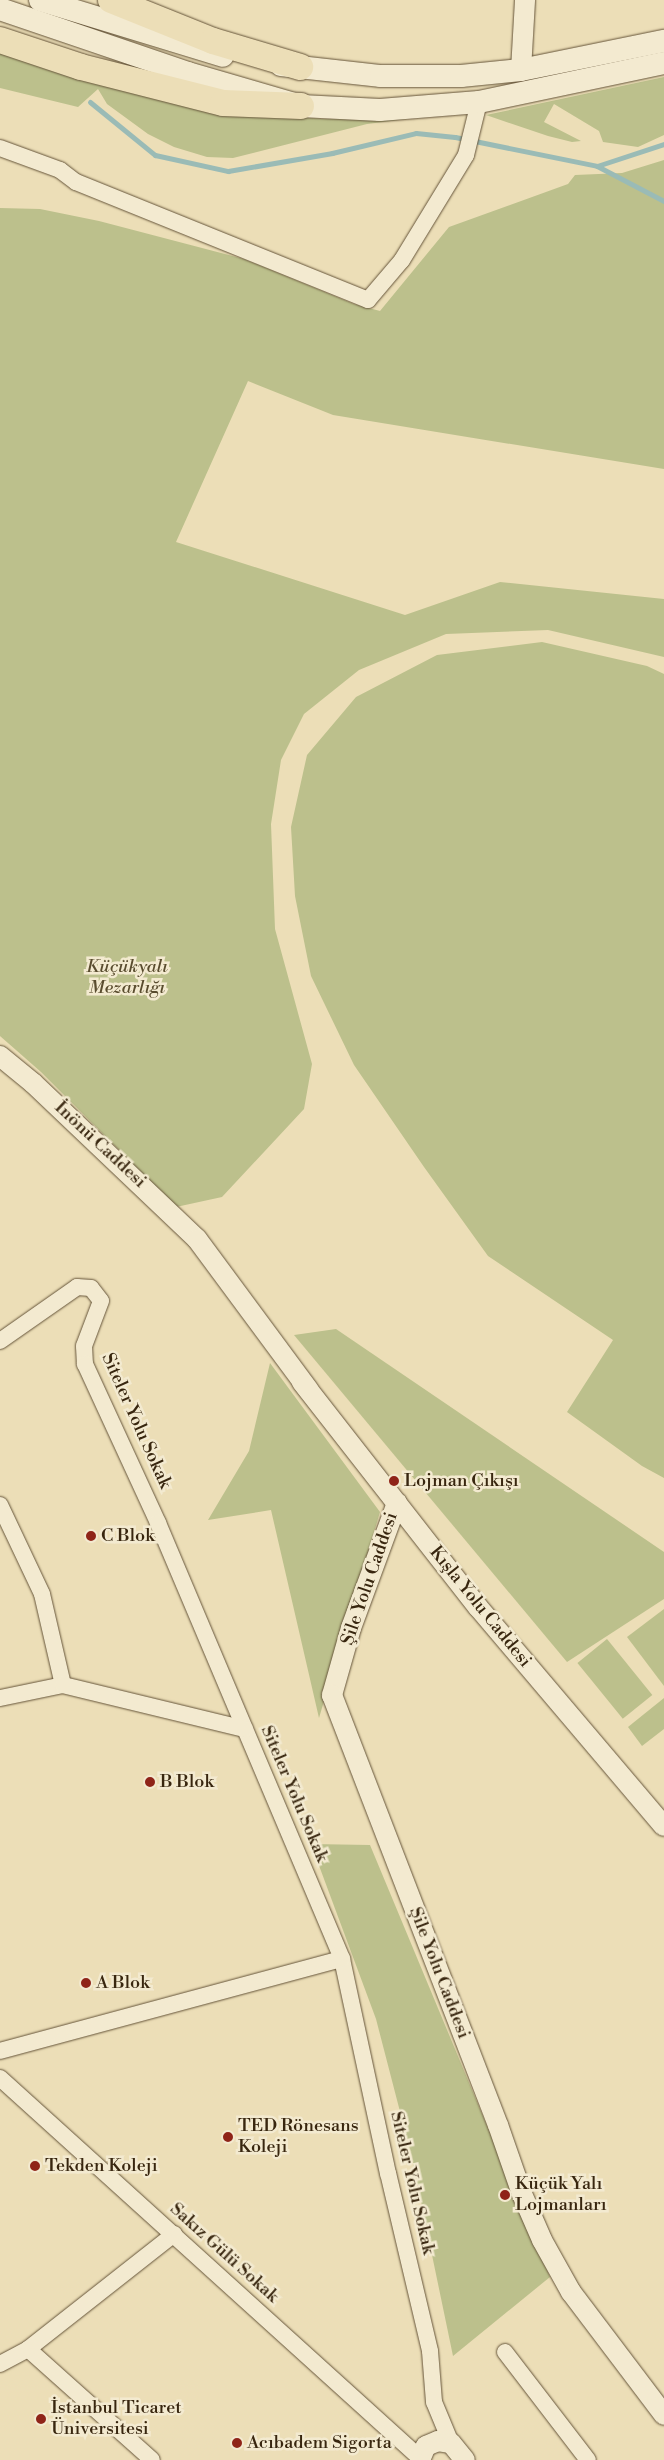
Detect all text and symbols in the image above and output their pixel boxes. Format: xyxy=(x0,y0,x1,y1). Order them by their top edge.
park label: Küçükyalı Mezarlığı xyxy=(86,957,168,1000)
street label: İnönü Caddesi xyxy=(50,1097,150,1193)
street label: Siteler Yolu Sokak xyxy=(96,1350,176,1492)
place label: Lojman Çıkışı xyxy=(404,1470,519,1492)
marker: Lojman Çıkışı xyxy=(388,1475,400,1487)
street label: Şile Yolu Caddesi xyxy=(337,1510,403,1648)
place label: C Blok xyxy=(101,1525,155,1547)
marker: C Blok xyxy=(85,1530,97,1542)
street label: Kışla Yolu Caddesi xyxy=(424,1542,536,1672)
street label: Siteler Yolu Sokak xyxy=(256,1723,332,1865)
place label: B Blok xyxy=(160,1771,214,1793)
marker: B Blok xyxy=(144,1776,156,1788)
street label: Şile Yolu Caddesi xyxy=(404,1904,474,2042)
place label: A Blok xyxy=(96,1972,150,1994)
marker: A Blok xyxy=(80,1977,92,1989)
street label: Siteler Yolu Sokak xyxy=(385,2109,439,2257)
place label: TED Rönesans Koleji xyxy=(238,2116,359,2158)
marker: TED Rönesans Koleji xyxy=(222,2131,234,2143)
place label: Tekden Koleji xyxy=(45,2155,158,2177)
marker: Tekden Koleji xyxy=(29,2160,41,2172)
place label: Küçük Yalı Lojmanları xyxy=(515,2174,607,2216)
marker: Küçük Yalı Lojmanları xyxy=(499,2189,511,2201)
street label: Sakız Gülü Sokak xyxy=(165,2199,283,2307)
place label: İstanbul Ticaret Üniversitesi xyxy=(51,2398,182,2440)
marker: İstanbul Ticaret Üniversitesi xyxy=(35,2413,47,2425)
place label: Acıbadem Sigorta xyxy=(247,2432,392,2454)
marker: Acıbadem Sigorta xyxy=(231,2437,243,2449)

